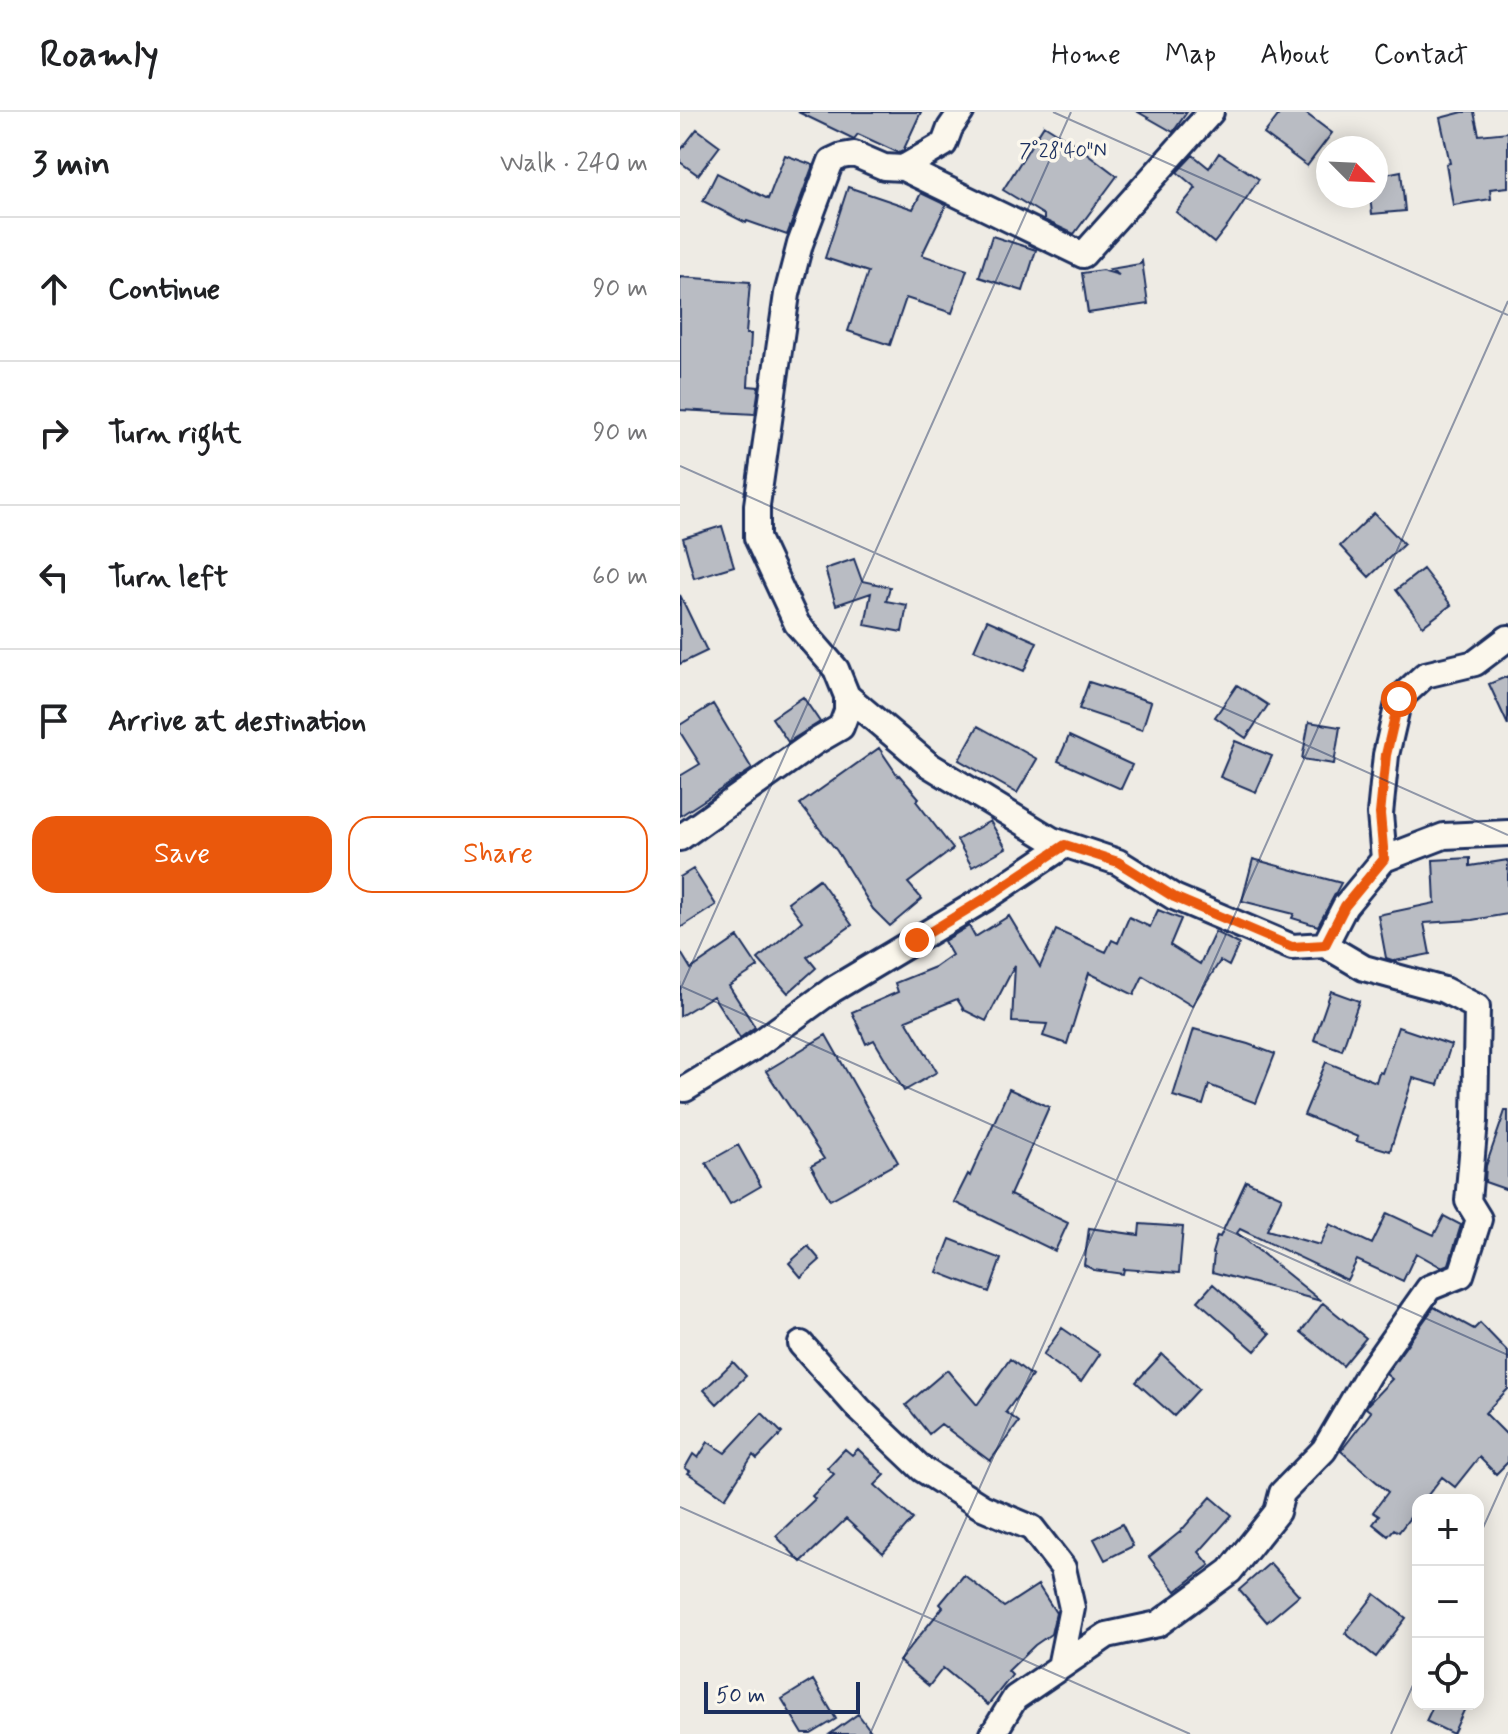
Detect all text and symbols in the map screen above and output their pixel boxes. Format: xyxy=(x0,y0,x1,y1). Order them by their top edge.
text: Roamly xyxy=(40,31,159,80)
text: Home xyxy=(1051,37,1121,74)
text: Map xyxy=(1165,37,1216,74)
text: About xyxy=(1260,37,1329,74)
text: Contact xyxy=(1373,37,1468,74)
north arrow xyxy=(1316,136,1388,208)
text: 7°28'40"N xyxy=(1019,138,1107,165)
text: 3 min xyxy=(32,142,110,187)
text: Walk · 240 m xyxy=(500,147,648,181)
icon: ahead xyxy=(32,267,76,311)
text: Continue xyxy=(108,270,220,309)
text: 90 m xyxy=(593,272,648,306)
icon: right xyxy=(32,411,76,455)
text: Turn right xyxy=(108,414,241,453)
text: 90 m xyxy=(593,416,648,450)
icon: left xyxy=(32,555,76,599)
text: Turn left xyxy=(108,558,228,597)
text: 60 m xyxy=(592,560,648,594)
route start xyxy=(1381,681,1417,717)
icon: arrive xyxy=(32,699,76,743)
text: Arrive at destination xyxy=(108,702,366,741)
button: Save xyxy=(32,816,332,893)
button: Share xyxy=(348,816,648,893)
route end xyxy=(899,922,935,958)
map controls xyxy=(1412,1494,1484,1710)
button: + xyxy=(1412,1494,1484,1566)
button: − xyxy=(1412,1566,1484,1638)
button: locate xyxy=(1412,1638,1484,1710)
scale bar xyxy=(704,1678,860,1714)
text: 50 m xyxy=(716,1682,765,1710)

